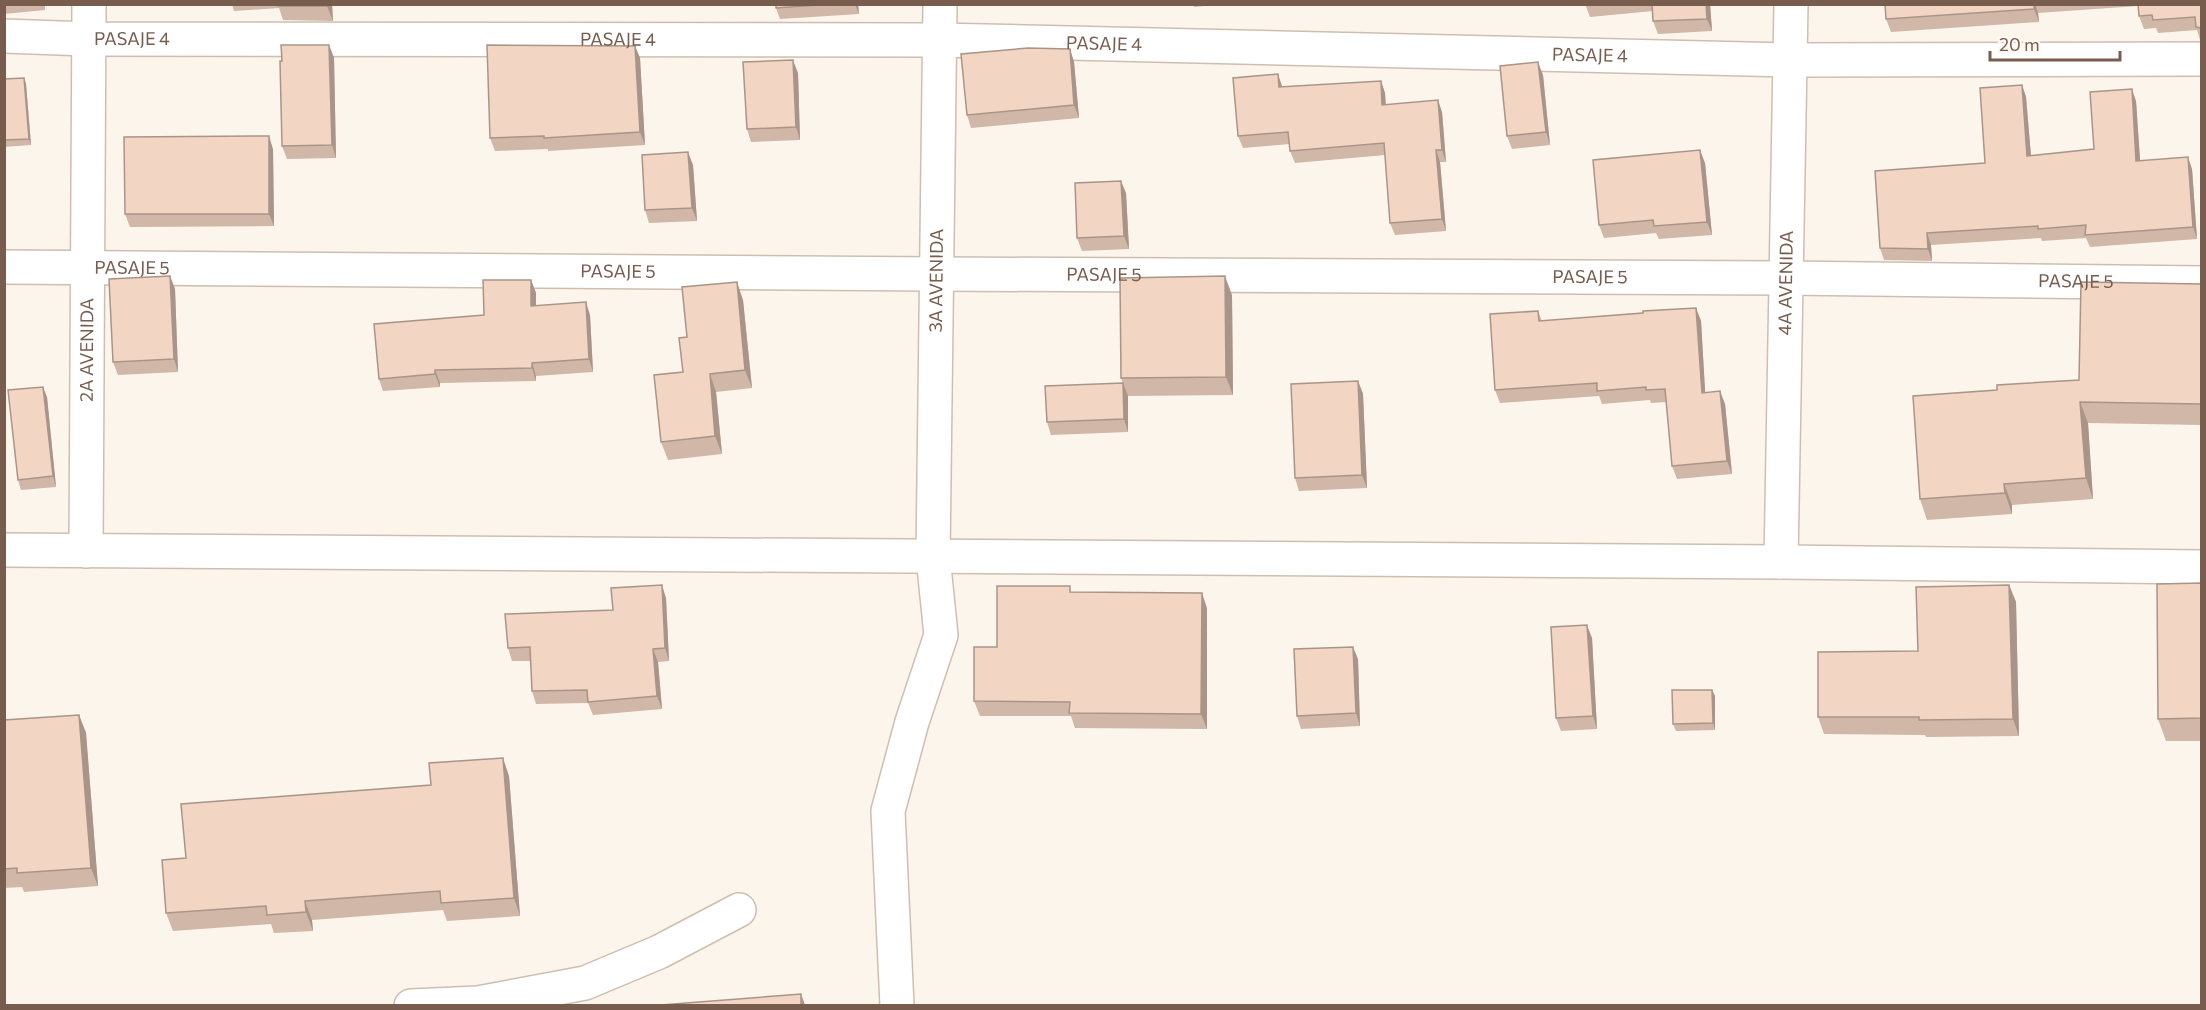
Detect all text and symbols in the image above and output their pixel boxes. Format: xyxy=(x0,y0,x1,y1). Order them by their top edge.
scale bar xyxy=(1990,24,2120,62)
street label: PASAJE 4 xyxy=(94,27,170,49)
street label: PASAJE 4 xyxy=(580,28,656,50)
street label: PASAJE 4 xyxy=(1066,31,1142,55)
text: 20 m xyxy=(1999,33,2040,55)
street label: PASAJE 4 xyxy=(1552,42,1628,66)
street label: 3A AVENIDA xyxy=(924,229,947,332)
street label: 4A AVENIDA xyxy=(1773,231,1797,336)
street label: PASAJE 5 xyxy=(94,256,170,278)
street label: PASAJE 5 xyxy=(580,259,656,282)
street label: PASAJE 5 xyxy=(1066,263,1142,285)
street label: PASAJE 5 xyxy=(1552,265,1628,287)
street label: PASAJE 5 xyxy=(2038,269,2114,292)
street label: 2A AVENIDA xyxy=(75,298,97,402)

